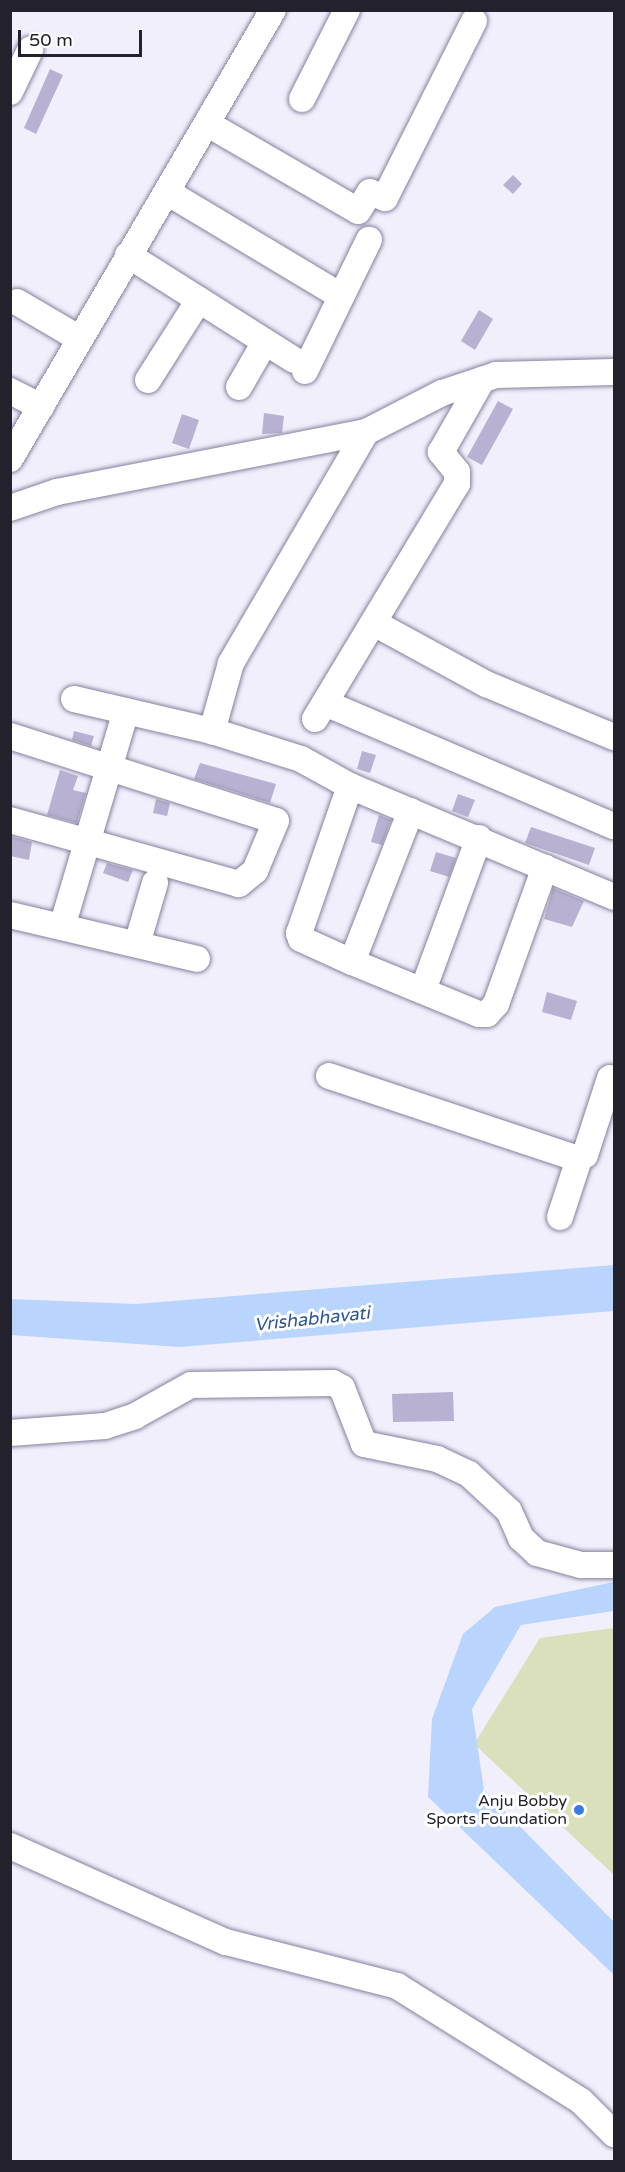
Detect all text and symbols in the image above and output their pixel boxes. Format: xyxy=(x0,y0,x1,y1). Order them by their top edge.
scale bar xyxy=(21,18,146,56)
text: 50 m xyxy=(29,29,73,51)
water label: Vrishabhavati xyxy=(253,1302,371,1336)
place label: Anju Bobby Sports Foundation xyxy=(427,1791,567,1829)
marker: Anju Bobby Sports Foundation xyxy=(572,1803,586,1817)

